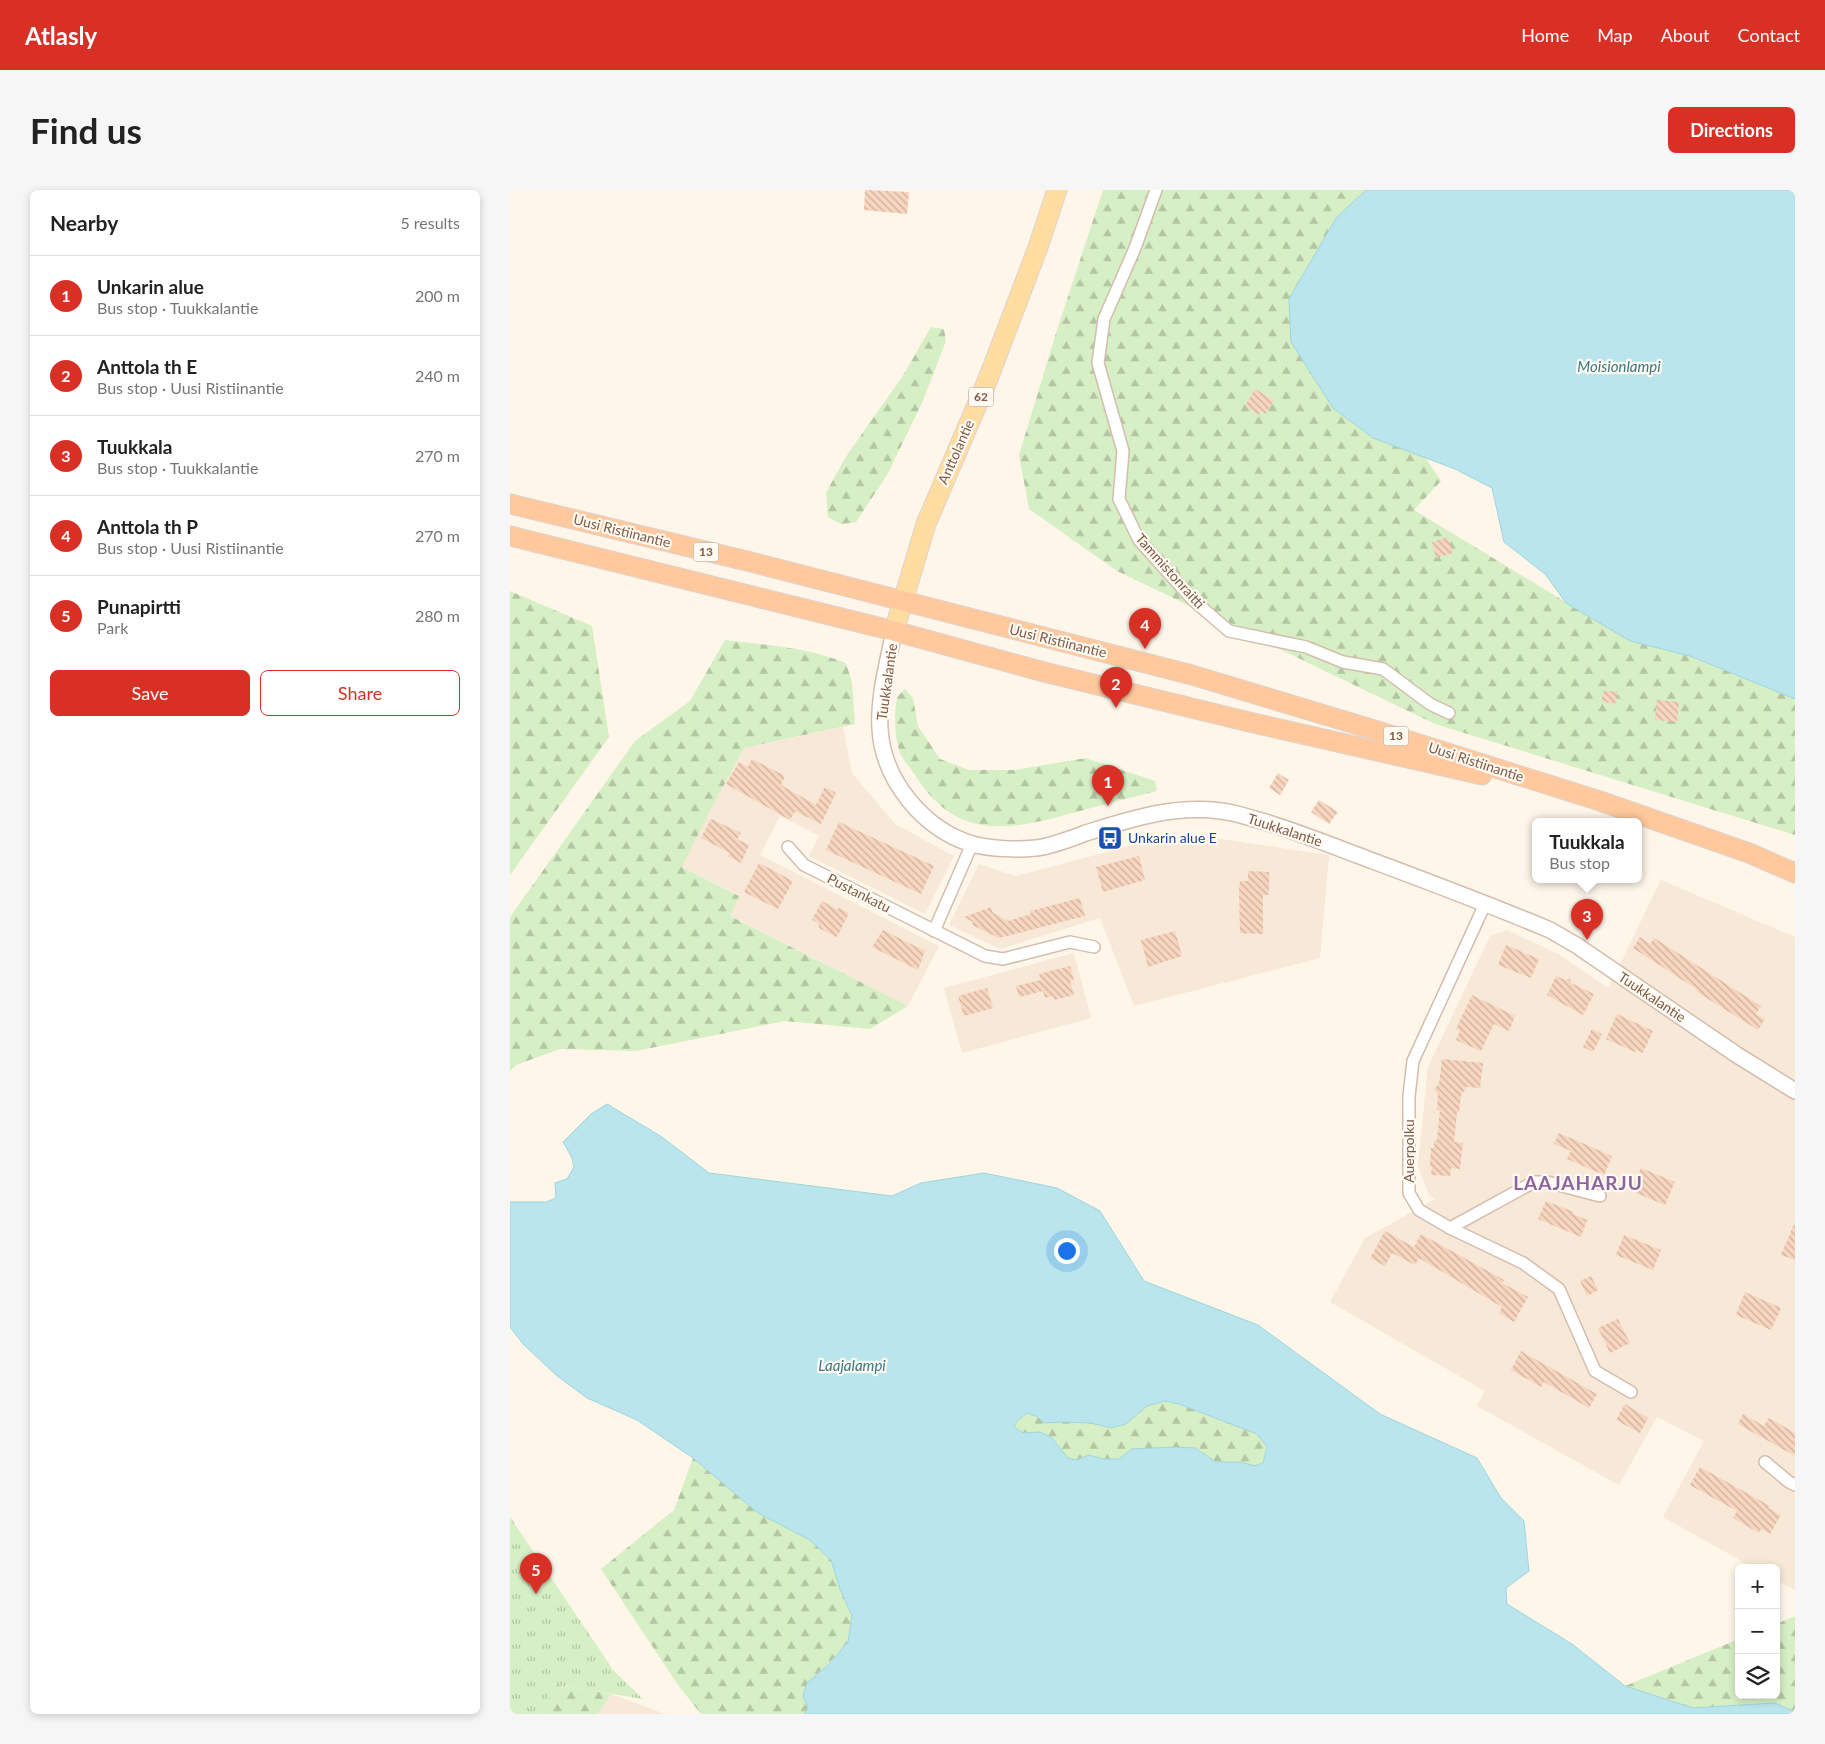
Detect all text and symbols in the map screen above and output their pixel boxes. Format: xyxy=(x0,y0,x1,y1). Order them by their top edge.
text: Atlasly xyxy=(25,21,97,50)
text: Home xyxy=(1521,24,1569,46)
text: Map xyxy=(1597,24,1633,46)
text: About xyxy=(1661,24,1710,46)
text: Contact xyxy=(1738,24,1800,46)
button: Directions xyxy=(1668,107,1795,153)
text: Find us xyxy=(30,109,142,151)
text: Nearby xyxy=(50,210,118,235)
text: 5 results xyxy=(400,213,460,232)
text: Unkarin alue xyxy=(97,275,204,298)
text: 1 xyxy=(61,286,71,305)
text: 200 m xyxy=(415,286,460,305)
text: Bus stop · Tuukkalantie xyxy=(97,298,258,317)
text: Anttola th E xyxy=(97,355,197,378)
water label: Moisionlampi xyxy=(1577,357,1661,375)
text: 2 xyxy=(61,366,71,385)
text: 240 m xyxy=(415,366,460,385)
text: Bus stop · Uusi Ristiinantie xyxy=(97,378,284,397)
road number: 62 xyxy=(968,388,994,406)
street label: Anttolantie xyxy=(934,417,977,487)
text: Tuukkala xyxy=(97,435,172,458)
text: 3 xyxy=(61,446,71,465)
text: 270 m xyxy=(415,446,460,465)
text: Bus stop · Tuukkalantie xyxy=(97,458,258,477)
street label: Uusi Ristiinantie xyxy=(572,510,672,551)
text: Anttola th P xyxy=(97,515,198,538)
text: 4 xyxy=(61,526,71,545)
text: 270 m xyxy=(415,526,460,545)
street label: Tammistonraitti xyxy=(1132,530,1209,612)
text: Bus stop · Uusi Ristiinantie xyxy=(97,538,284,557)
road number: 13 xyxy=(694,542,718,562)
text: Punapirtti xyxy=(97,595,181,618)
text: 5 xyxy=(61,606,71,625)
text: 280 m xyxy=(415,606,460,625)
pin: 4 xyxy=(1129,608,1161,649)
text: Park xyxy=(97,618,128,637)
street label: Uusi Ristiinantie xyxy=(1008,620,1108,661)
street label: Tuukkalantie xyxy=(873,642,900,722)
pin: 2 xyxy=(1100,667,1132,708)
button: Save xyxy=(50,670,250,716)
button: Share xyxy=(260,670,460,716)
road number: 13 xyxy=(1384,726,1408,746)
street label: Uusi Ristiinantie xyxy=(1426,738,1526,785)
pin: 1 xyxy=(1092,765,1124,806)
street label: Tuukkalantie xyxy=(1246,809,1325,850)
popup xyxy=(1532,818,1642,883)
bus stop icon: Unkarin alue E xyxy=(1097,825,1123,851)
place label: Unkarin alue E xyxy=(1128,829,1217,846)
text: Tuukkala xyxy=(1549,830,1625,853)
text: Bus stop xyxy=(1549,853,1610,872)
street label: Pustankatu xyxy=(825,869,894,916)
pin: 3 xyxy=(1571,899,1603,940)
street label: Tuukkalantie xyxy=(1615,968,1689,1025)
street label: Auerpolku xyxy=(1400,1119,1417,1183)
district label: LAAJAHARJU xyxy=(1513,1171,1643,1194)
your location xyxy=(1054,1238,1080,1264)
water label: Laajalampi xyxy=(818,1356,886,1374)
pin: 5 xyxy=(520,1553,552,1594)
map controls xyxy=(1735,1564,1780,1699)
button: + xyxy=(1735,1564,1780,1609)
button: − xyxy=(1735,1609,1780,1654)
button: layers xyxy=(1735,1654,1780,1699)

